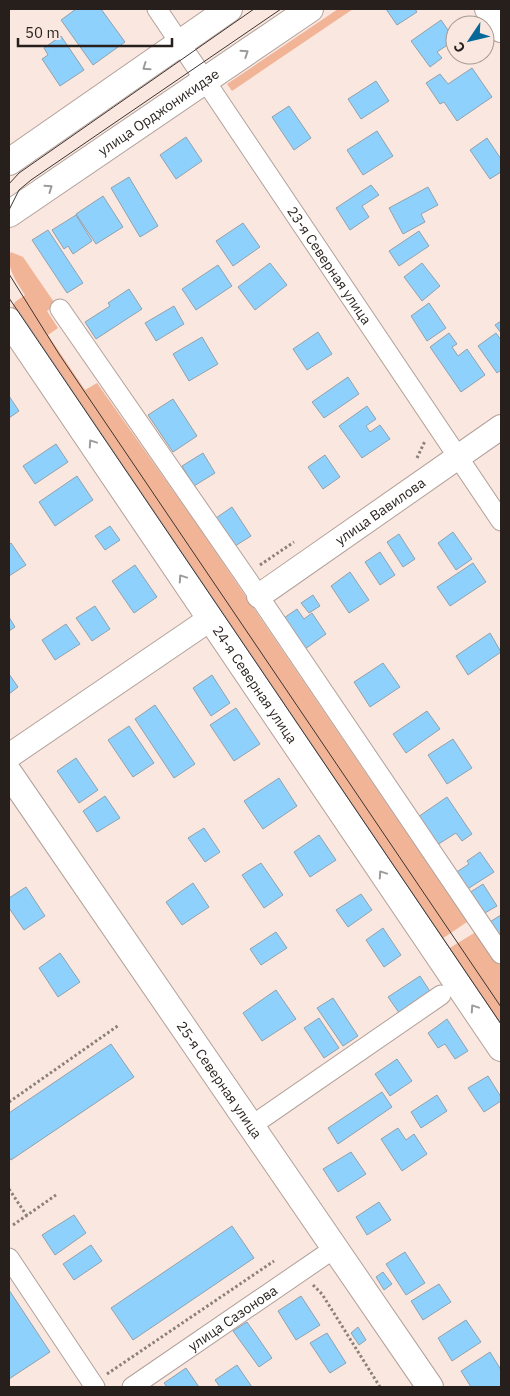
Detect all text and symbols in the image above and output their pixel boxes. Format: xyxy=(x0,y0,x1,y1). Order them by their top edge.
scale bar xyxy=(18,15,171,47)
north arrow xyxy=(445,15,495,65)
text: 50 m xyxy=(25,23,60,42)
text: С xyxy=(449,39,469,56)
one-way arrow xyxy=(240,49,249,59)
one-way arrow xyxy=(142,61,152,70)
street label: улица Орджоникидзе xyxy=(95,64,223,160)
one-way arrow xyxy=(44,185,53,194)
street label: 23-я Северная улица xyxy=(283,203,376,328)
one-way arrow xyxy=(88,440,98,449)
street label: улица Вавилова xyxy=(332,473,429,549)
one-way arrow xyxy=(179,574,188,584)
street label: 24-я Северная улица xyxy=(209,622,302,747)
one-way arrow xyxy=(379,870,388,880)
one-way arrow xyxy=(471,1004,480,1014)
street label: 25-я Северная улица xyxy=(173,1018,266,1142)
street label: улица Сазонова xyxy=(184,1281,281,1355)

